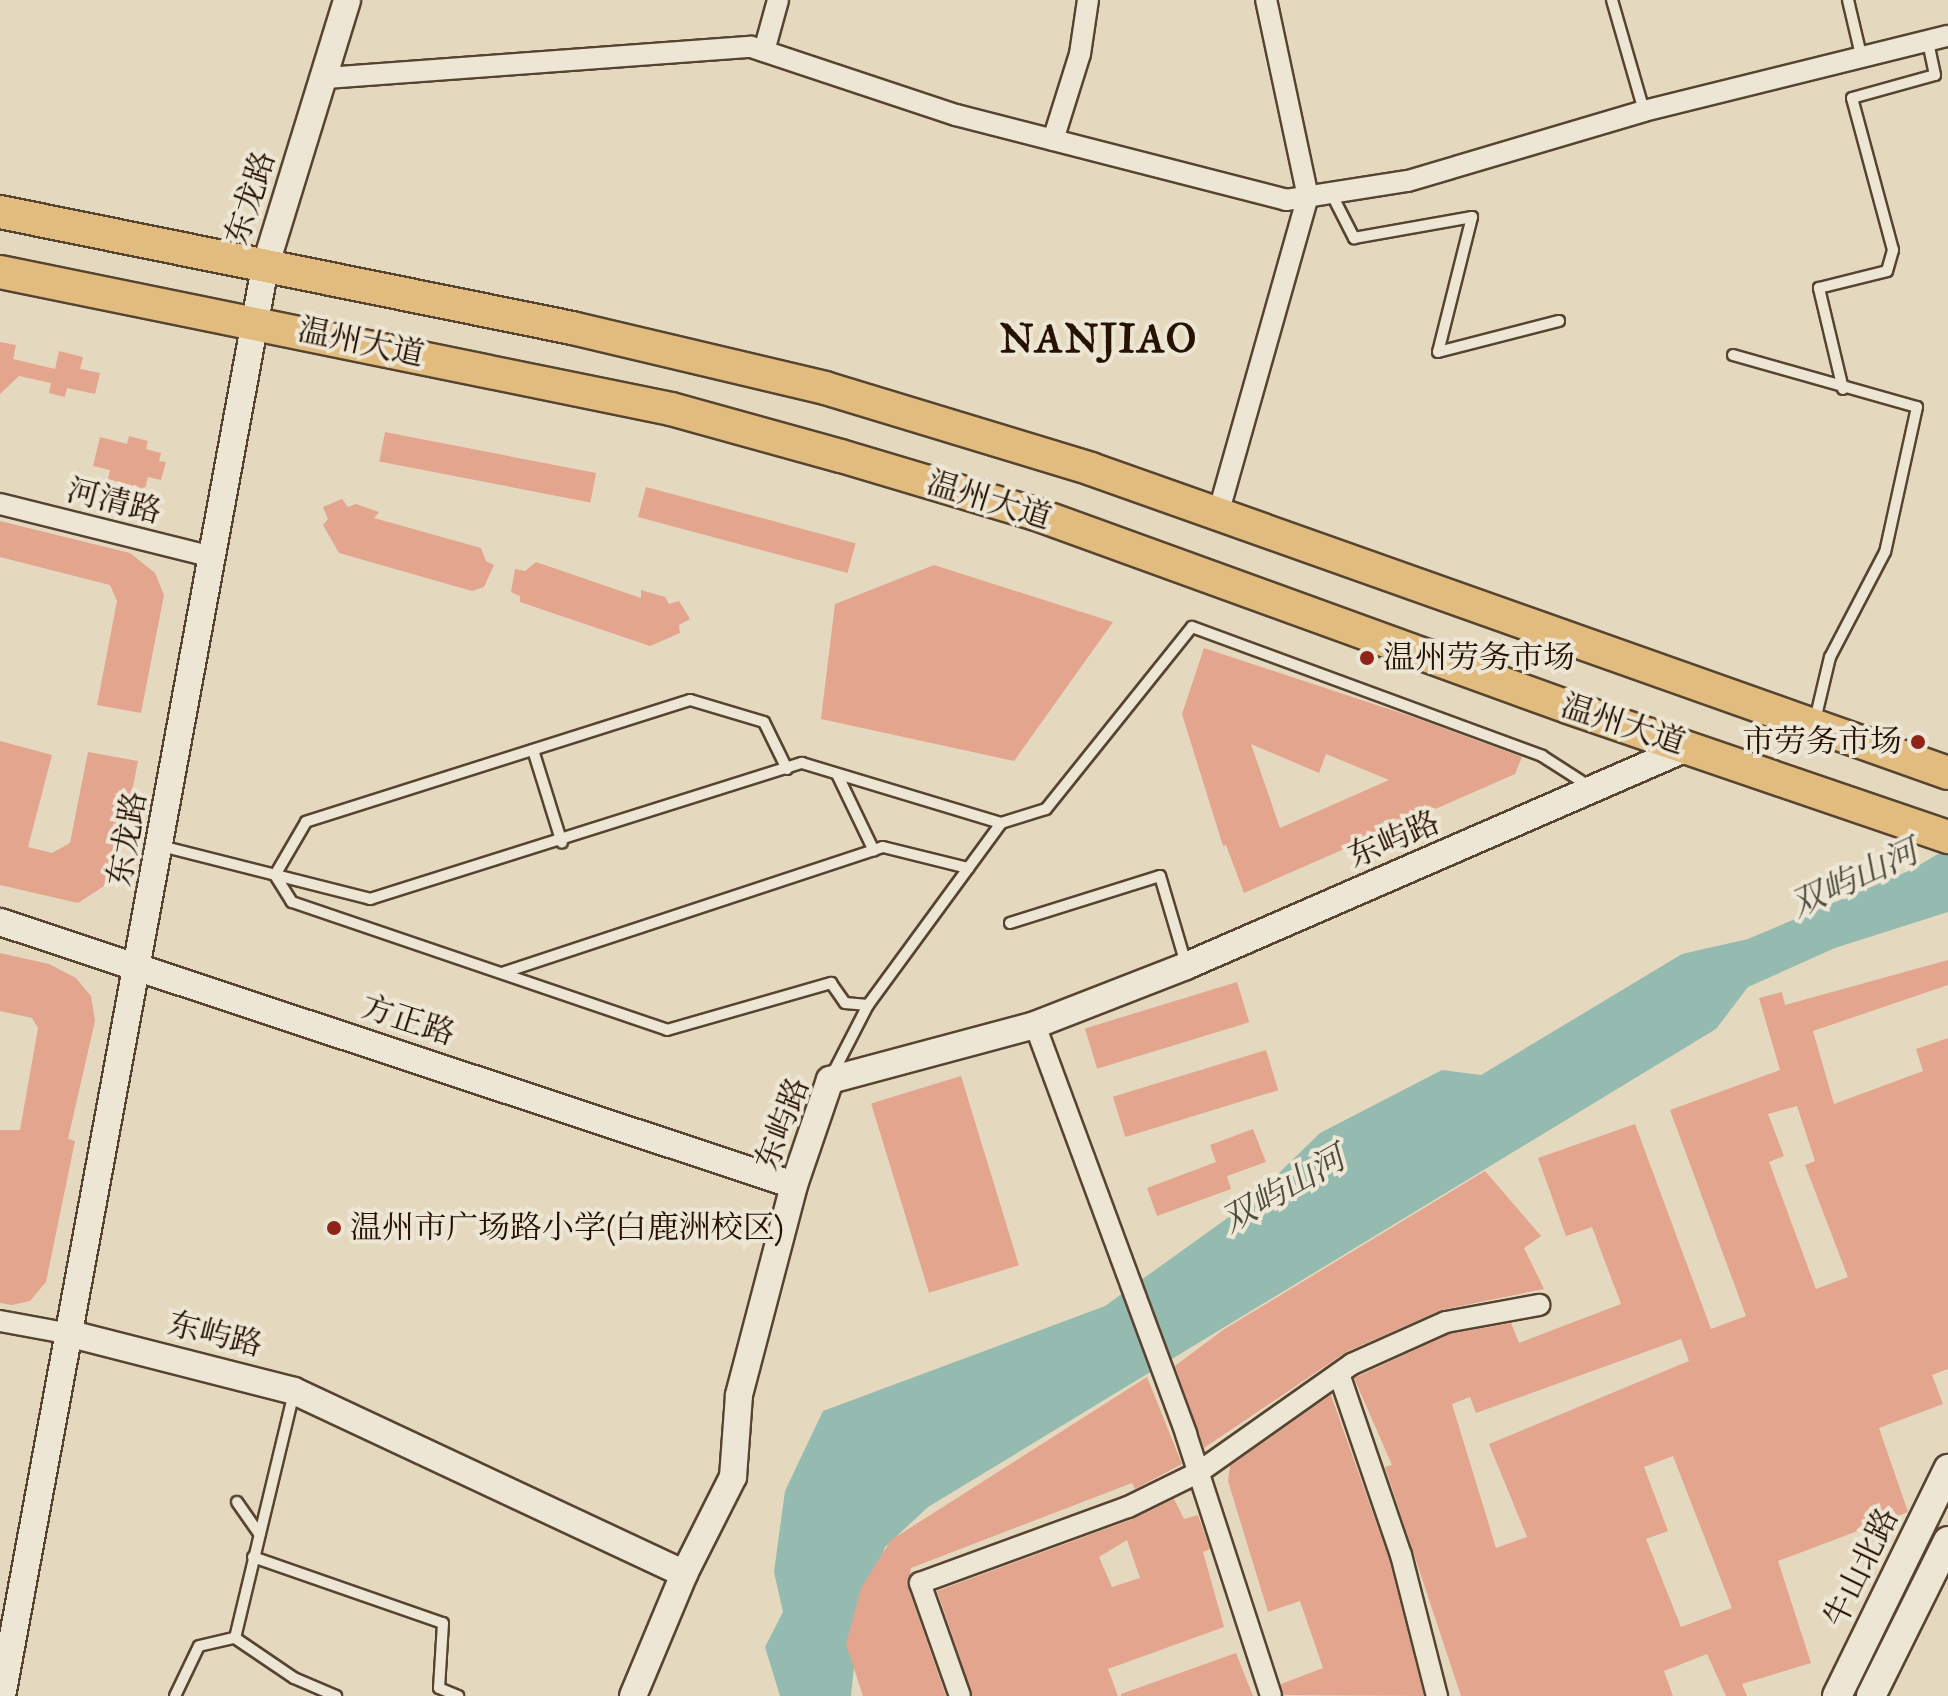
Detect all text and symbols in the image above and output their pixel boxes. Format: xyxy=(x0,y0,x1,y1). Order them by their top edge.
street label: 东龙路 xyxy=(218,146,284,250)
street label: 温州大道 xyxy=(294,311,428,375)
district label: NANJIAO xyxy=(1000,315,1198,363)
street label: 温州大道 xyxy=(922,464,1056,538)
street label: 河清路 xyxy=(63,472,165,532)
place label: 温州劳务市场 xyxy=(1383,639,1575,677)
marker: 温州劳务市场 xyxy=(1358,649,1376,667)
street label: 温州大道 xyxy=(1556,687,1690,763)
place label: 市劳务市场 xyxy=(1742,723,1902,761)
marker: 市劳务市场 xyxy=(1909,733,1927,751)
street label: 东龙路 xyxy=(101,788,155,890)
street label: 东屿路 xyxy=(1342,804,1446,876)
water label: 双屿山河 xyxy=(1784,831,1924,925)
street label: 方正路 xyxy=(356,988,460,1054)
street label: 东屿路 xyxy=(748,1072,818,1176)
water label: 双屿山河 xyxy=(1214,1137,1352,1241)
place label: 温州市广场路小学(白鹿洲校区) xyxy=(350,1209,784,1247)
marker: 温州市广场路小学(白鹿洲校区) xyxy=(325,1219,343,1237)
street label: 东屿路 xyxy=(164,1305,266,1365)
street label: 牛山北路 xyxy=(1817,1502,1907,1634)

